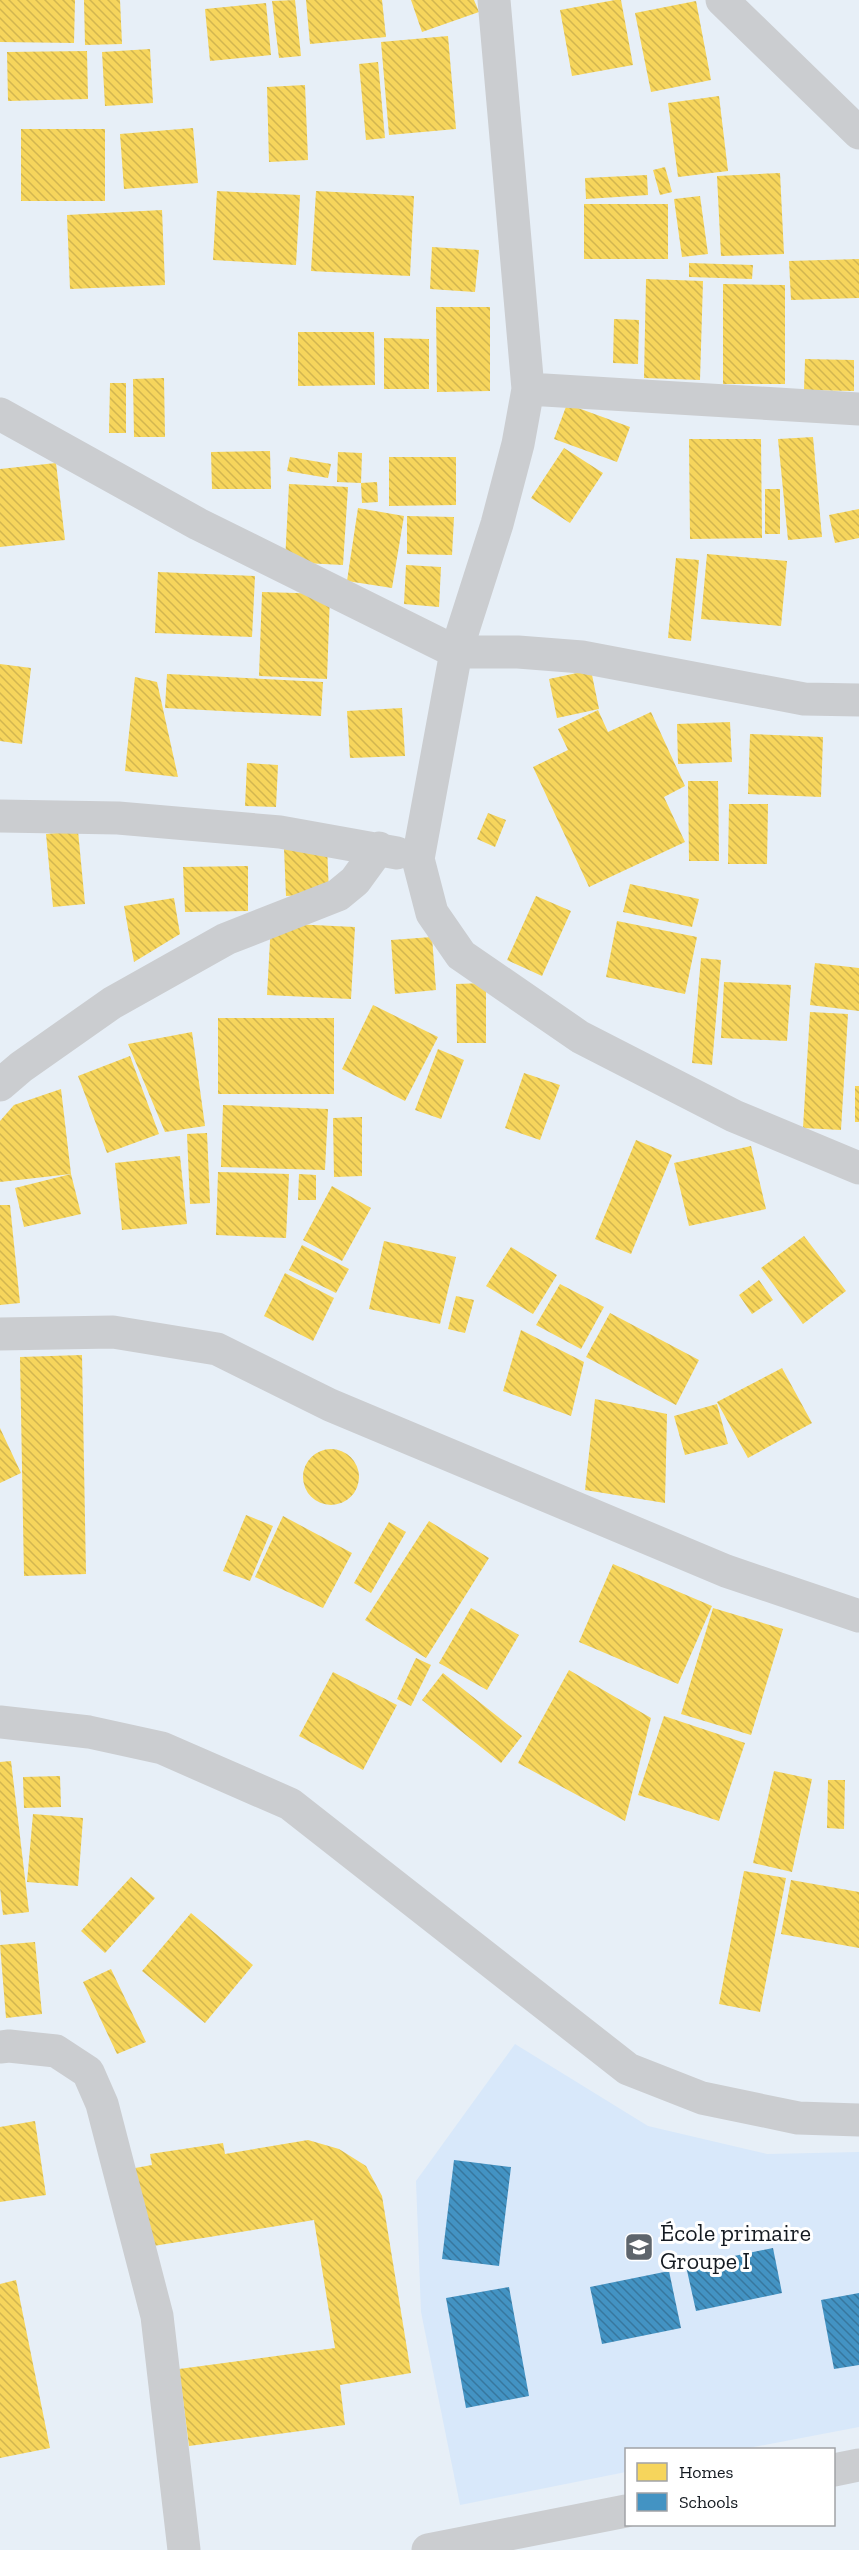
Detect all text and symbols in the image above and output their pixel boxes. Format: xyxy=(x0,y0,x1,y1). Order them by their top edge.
place label: École primaire Groupe I xyxy=(660,2218,811,2275)
school or university icon: École primaire Groupe I xyxy=(623,2231,655,2263)
legend xyxy=(625,2448,835,2526)
text: Homes xyxy=(679,2461,733,2483)
text: Schools xyxy=(679,2491,738,2513)

